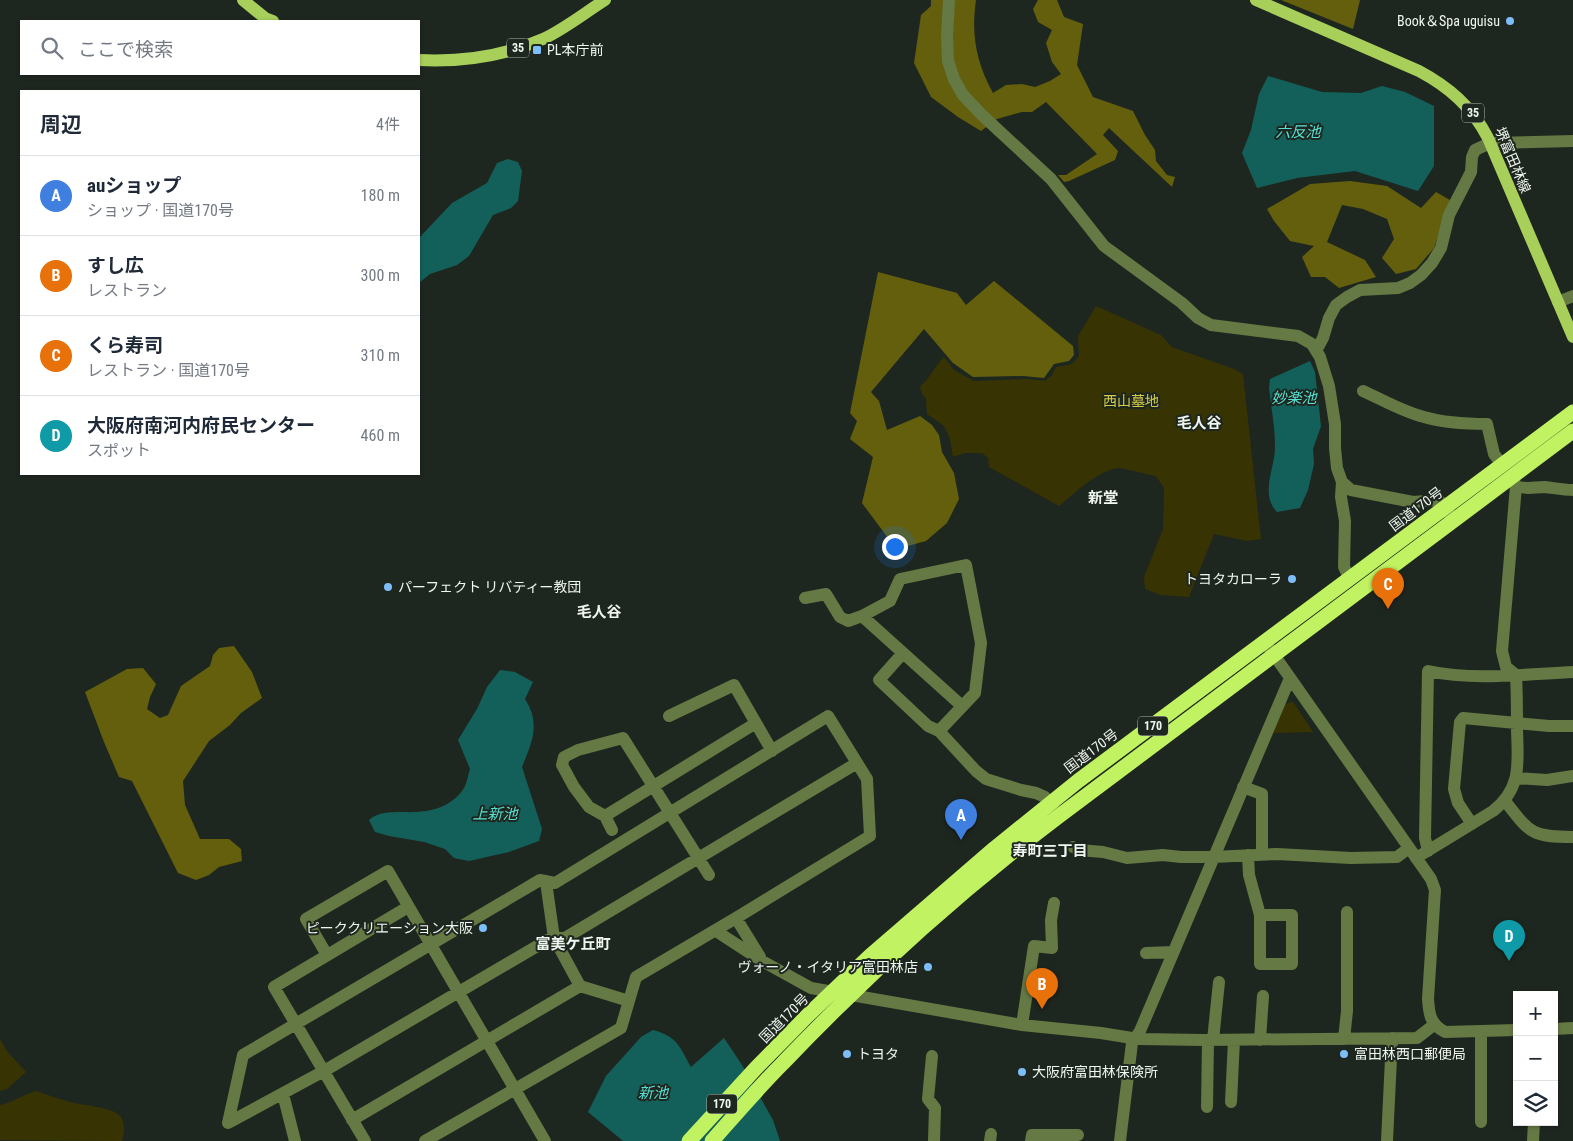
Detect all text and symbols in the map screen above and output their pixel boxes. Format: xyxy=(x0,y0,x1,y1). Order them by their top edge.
place label: Book＆Spa uguisu xyxy=(1397,13,1500,29)
marker: Book＆Spa uguisu xyxy=(1504,15,1516,27)
search box xyxy=(20,20,420,75)
icon: search xyxy=(38,34,66,62)
text: ここで検索 xyxy=(78,38,173,61)
road number: 35 xyxy=(507,38,529,58)
place label: PL本庁前 xyxy=(547,42,603,58)
marker: PL本庁前 xyxy=(531,44,543,56)
road number: 35 xyxy=(1462,104,1484,122)
text: 周辺 xyxy=(40,113,82,137)
text: 4件 xyxy=(376,115,400,134)
water label: 六反池 xyxy=(1275,123,1322,141)
street label: 堺富田林線 xyxy=(1492,125,1534,195)
text: auショップ xyxy=(87,174,181,197)
text: A xyxy=(51,186,61,205)
text: 180 m xyxy=(361,186,400,205)
text: ショップ · 国道170号 xyxy=(87,201,234,220)
text: すし広 xyxy=(87,254,144,277)
text: B xyxy=(52,266,60,285)
text: 300 m xyxy=(361,266,400,285)
text: レストラン xyxy=(87,281,167,300)
text: くら寿司 xyxy=(87,334,163,357)
text: C xyxy=(51,346,61,365)
text: 310 m xyxy=(361,346,400,365)
text: レストラン · 国道170号 xyxy=(87,361,250,380)
water label: 妙楽池 xyxy=(1271,389,1318,407)
park label: 西山墓地 xyxy=(1103,393,1159,409)
text: 大阪府南河内府民センター xyxy=(87,414,315,437)
district label: 毛人谷 xyxy=(1176,414,1222,432)
text: D xyxy=(51,426,61,445)
text: 460 m xyxy=(361,426,400,445)
text: スポット xyxy=(87,441,151,460)
street label: 国道170号 xyxy=(1386,484,1446,534)
district label: 新堂 xyxy=(1088,489,1118,507)
your location xyxy=(882,534,908,560)
pin: C xyxy=(1372,568,1404,609)
place label: トヨタカローラ xyxy=(1184,571,1282,587)
marker: トヨタカローラ xyxy=(1286,573,1298,585)
place label: パーフェクト リバティー教団 xyxy=(398,579,582,595)
marker: パーフェクト リバティー教団 xyxy=(382,581,394,593)
district label: 毛人谷 xyxy=(576,603,622,621)
road number: 170 xyxy=(1138,716,1168,736)
street label: 国道170号 xyxy=(1061,726,1121,776)
pin: A xyxy=(945,799,977,840)
water label: 上新池 xyxy=(472,805,519,823)
district label: 寿町三丁目 xyxy=(1012,842,1088,860)
place label: ピーククリエーション大阪 xyxy=(306,920,473,936)
pin: D xyxy=(1493,920,1525,961)
marker: ピーククリエーション大阪 xyxy=(477,922,489,934)
district label: 富美ケ丘町 xyxy=(535,935,611,953)
place label: ヴォーノ・イタリア富田林店 xyxy=(737,959,918,975)
marker: ヴォーノ・イタリア富田林店 xyxy=(922,961,934,973)
pin: B xyxy=(1026,968,1058,1009)
street label: 国道170号 xyxy=(756,990,812,1046)
map controls xyxy=(1513,991,1558,1126)
button: + xyxy=(1513,991,1558,1036)
button: − xyxy=(1513,1036,1558,1081)
place label: トヨタ xyxy=(857,1046,899,1062)
place label: 富田林西口郵便局 xyxy=(1354,1046,1466,1062)
marker: トヨタ xyxy=(841,1048,853,1060)
marker: 富田林西口郵便局 xyxy=(1338,1048,1350,1060)
place label: 大阪府富田林保険所 xyxy=(1032,1064,1158,1080)
marker: 大阪府富田林保険所 xyxy=(1016,1066,1028,1078)
button: layers xyxy=(1513,1081,1558,1126)
water label: 新池 xyxy=(638,1084,670,1102)
road number: 170 xyxy=(707,1094,737,1114)

